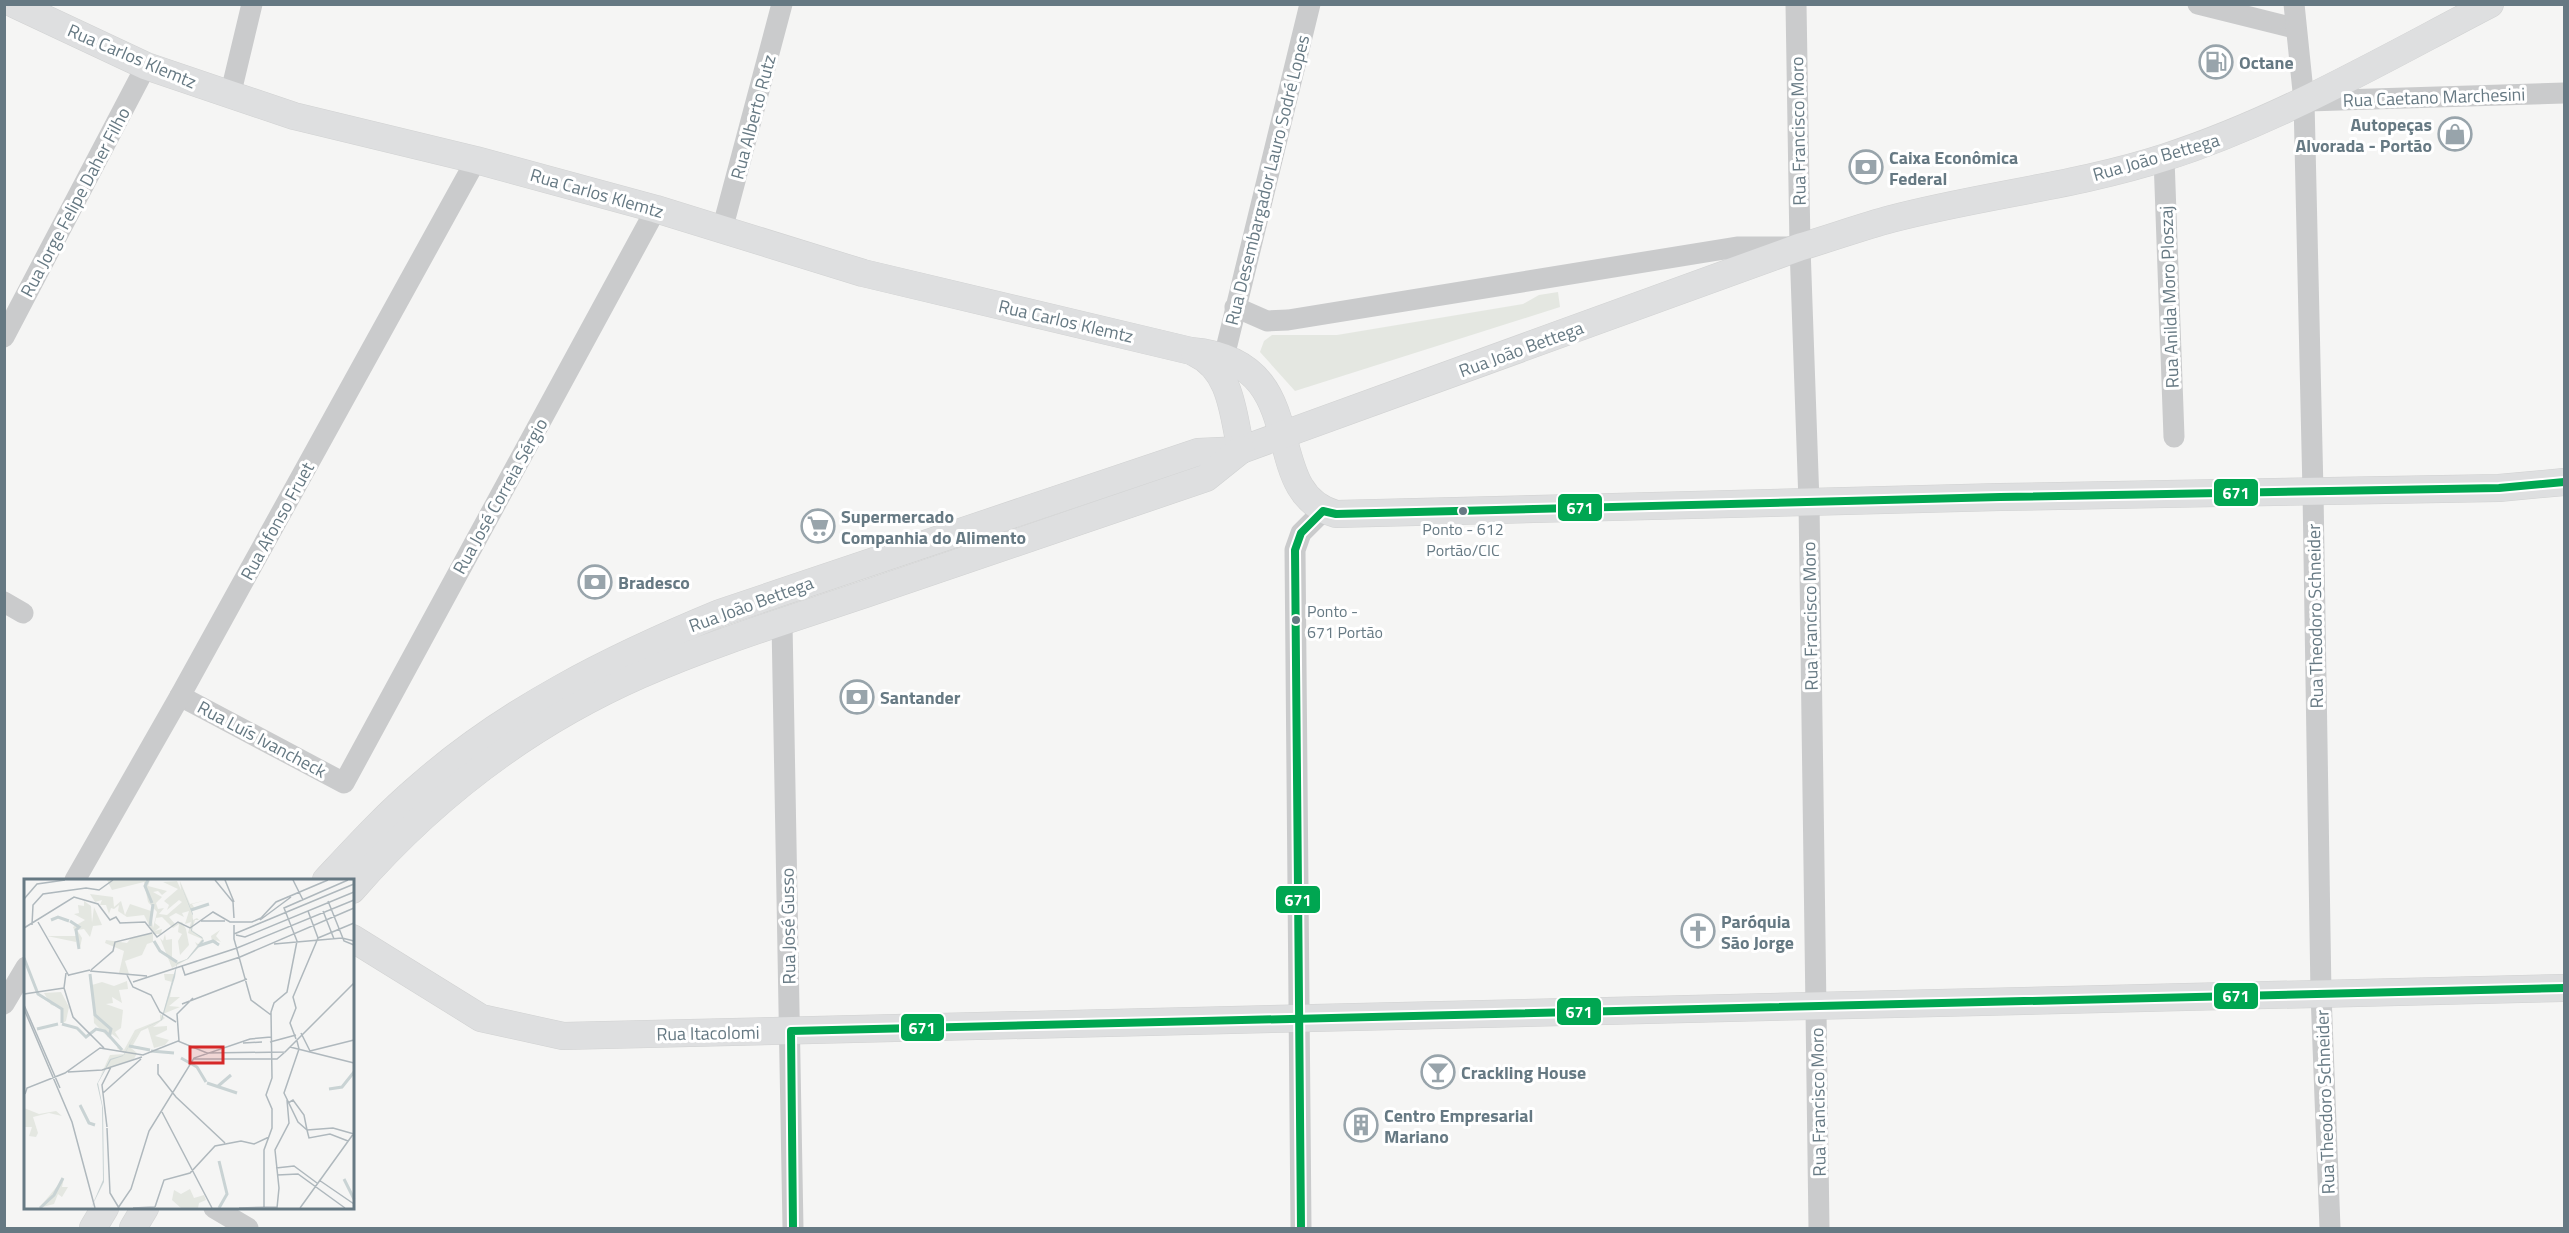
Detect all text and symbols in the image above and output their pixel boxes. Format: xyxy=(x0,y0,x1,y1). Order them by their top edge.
street label: Rua Carlos Klemtz xyxy=(63,17,201,95)
street label: Rua Desembargador Lauro Sodré Lopes xyxy=(1218,32,1316,328)
fuel station icon: Octane xyxy=(2198,44,2234,80)
place label: Octane xyxy=(2239,49,2294,76)
street label: Rua Alberto Rutz xyxy=(723,52,783,182)
street label: Rua Francisco Moro xyxy=(1783,56,1813,206)
street label: Rua Caetano Marchesini xyxy=(2342,80,2526,114)
street label: Rua Jorge Felipe Daher Filho xyxy=(13,102,137,302)
place label: Autopeças Alvorada - Portão xyxy=(2295,111,2432,159)
shop icon: Autopeças Alvorada - Portão xyxy=(2437,116,2473,152)
street label: Rua João Bettega xyxy=(2089,126,2223,188)
place label: Caixa Econômica Federal xyxy=(1889,144,2018,192)
bank icon: Caixa Econômica Federal xyxy=(1848,149,1884,185)
street label: Rua Carlos Klemtz xyxy=(527,161,667,225)
street label: Rua Anilda Moro Ploszaj xyxy=(2152,205,2186,389)
street label: Rua Carlos Klemtz xyxy=(996,292,1136,350)
street label: Rua João Bettega xyxy=(1455,314,1587,384)
street label: Rua José Correia Sérgio xyxy=(446,413,554,579)
street label: Rua Afonso Fruet xyxy=(233,456,321,585)
line badge: 671 xyxy=(2213,478,2259,507)
text: 671 xyxy=(2223,481,2249,505)
line badge: 671 xyxy=(1557,493,1603,522)
text: 671 xyxy=(1567,496,1593,520)
place label: Supermercado Companhia do Alimento xyxy=(841,503,1026,551)
marker: Ponto - 612 Portão/CIC xyxy=(1457,505,1469,517)
supermarket icon: Supermercado Companhia do Alimento xyxy=(800,508,836,544)
place label: Ponto - 612 Portão/CIC xyxy=(1422,517,1504,562)
street label: Rua Theodoro Schneider xyxy=(2300,523,2330,709)
street label: Rua Francisco Moro xyxy=(1795,541,1825,691)
bank icon: Bradesco xyxy=(577,564,613,600)
place label: Bradesco xyxy=(618,569,690,596)
street label: Rua João Bettega xyxy=(685,569,817,639)
place label: Ponto - 671 Portão xyxy=(1307,599,1383,644)
marker: Ponto - 671 Portão xyxy=(1290,614,1302,626)
bank icon: Santander xyxy=(839,679,875,715)
place label: Santander xyxy=(880,684,961,711)
street label: Rua Luís Ivancheck xyxy=(193,694,332,785)
street label: Rua José Gusso xyxy=(773,868,803,984)
inset map xyxy=(24,879,354,1209)
line badge: 671 xyxy=(1275,885,1321,914)
text: 671 xyxy=(1285,888,1311,912)
place label: Paróquia São Jorge xyxy=(1721,908,1794,956)
church icon: Paróquia São Jorge xyxy=(1680,913,1716,949)
line badge: 671 xyxy=(2213,982,2259,1010)
text: 671 xyxy=(2223,984,2249,1008)
line badge: 671 xyxy=(1556,997,1602,1026)
text: 671 xyxy=(1566,1000,1592,1024)
street label: Rua Theodoro Schneider xyxy=(2308,1009,2342,1195)
line badge: 671 xyxy=(900,1013,945,1042)
text: 671 xyxy=(909,1016,935,1040)
street label: Rua Itacolomi xyxy=(656,1019,760,1047)
street label: Rua Francisco Moro xyxy=(1803,1027,1833,1177)
bar icon: Crackling House xyxy=(1420,1054,1456,1090)
place label: Crackling House xyxy=(1461,1059,1586,1086)
place label: Centro Empresarial Mariano xyxy=(1384,1102,1533,1150)
building icon: Centro Empresarial Mariano xyxy=(1343,1107,1379,1143)

